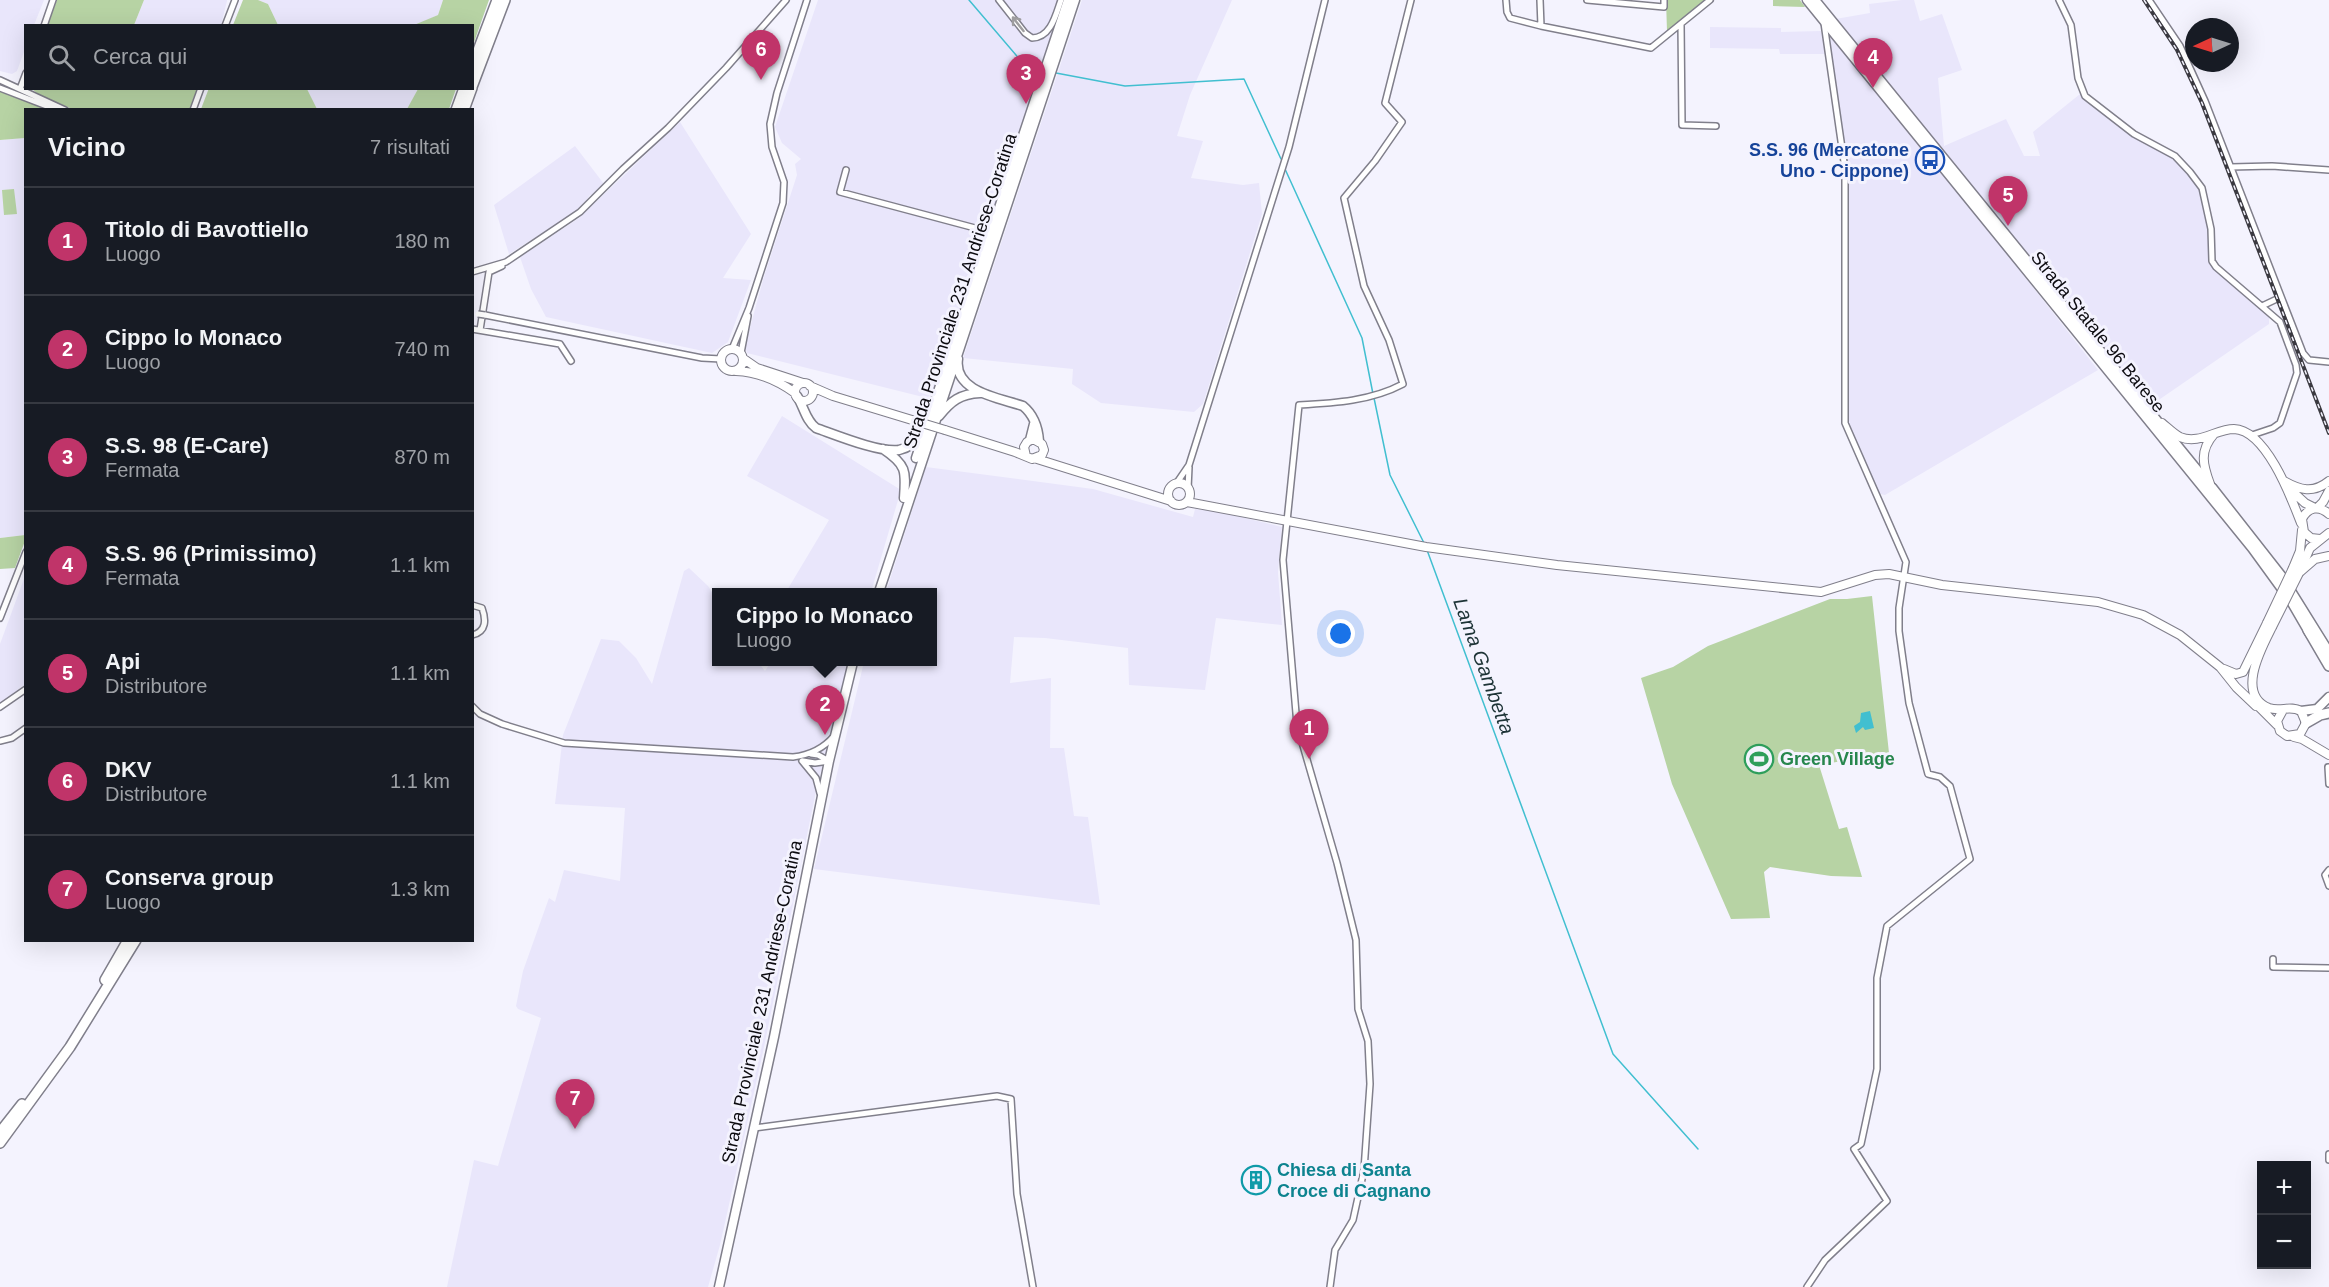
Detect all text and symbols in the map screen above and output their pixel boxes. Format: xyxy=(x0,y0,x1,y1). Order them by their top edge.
one-way arrow xyxy=(1011,16,1024,32)
north arrow xyxy=(2185,18,2239,72)
search box xyxy=(24,24,474,90)
pin: 6 xyxy=(742,31,780,80)
pin: 4 xyxy=(1854,38,1892,88)
icon: search xyxy=(45,41,78,74)
text: Cerca qui xyxy=(93,44,187,69)
pin: 3 xyxy=(1006,54,1046,104)
street label: Strada Provinciale 231 Andriese-Coratina xyxy=(899,130,1021,451)
text: Vicino xyxy=(48,132,126,162)
text: 7 risultati xyxy=(370,136,450,158)
place label: S.S. 96 (Mercatone Uno - Cippone) xyxy=(1749,140,1909,181)
bus stop icon: S.S. 96 (Mercatone Uno - Cippone) xyxy=(1914,144,1946,176)
pin: 5 xyxy=(1988,176,2028,226)
text: Titolo di Bavottiello xyxy=(105,217,309,242)
text: 1 xyxy=(62,230,73,252)
text: 180 m xyxy=(394,230,450,252)
text: Luogo xyxy=(105,243,161,265)
street label: Strada Statale 96 Barese xyxy=(2027,248,2169,416)
text: Cippo lo Monaco xyxy=(105,325,282,350)
text: 2 xyxy=(62,338,73,360)
text: 740 m xyxy=(394,338,450,360)
text: Luogo xyxy=(105,351,161,373)
text: S.S. 98 (E-Care) xyxy=(105,433,269,458)
text: 3 xyxy=(62,446,73,468)
text: 870 m xyxy=(394,446,450,468)
text: Fermata xyxy=(105,459,179,481)
text: S.S. 96 (Primissimo) xyxy=(105,541,317,566)
text: 4 xyxy=(62,554,73,576)
text: 1.1 km xyxy=(390,554,450,576)
text: Fermata xyxy=(105,567,179,589)
popup xyxy=(712,588,937,666)
water label: Lama Gambetta xyxy=(1449,595,1519,737)
text: Cippo lo Monaco xyxy=(736,603,913,628)
your location xyxy=(1326,619,1355,648)
text: Luogo xyxy=(736,629,792,651)
text: Api xyxy=(105,649,140,674)
text: 5 xyxy=(62,662,73,684)
text: 1.1 km xyxy=(390,662,450,684)
text: Distributore xyxy=(105,675,207,697)
pin: 2 xyxy=(806,686,844,735)
pin: 1 xyxy=(1290,710,1328,759)
sports icon: Green Village xyxy=(1743,743,1775,775)
place label: Green Village xyxy=(1780,749,1895,769)
text: DKV xyxy=(105,757,151,782)
text: 6 xyxy=(62,770,73,792)
text: 1.1 km xyxy=(390,770,450,792)
text: Distributore xyxy=(105,783,207,805)
street label: Strada Provinciale 231 Andriese-Coratina xyxy=(718,837,806,1166)
text: Conserva group xyxy=(105,865,274,890)
text: 7 xyxy=(62,878,73,900)
text: 1.3 km xyxy=(390,878,450,900)
text: Luogo xyxy=(105,891,161,913)
pin: 7 xyxy=(556,1080,594,1129)
place label: Chiesa di Santa Croce di Cagnano xyxy=(1277,1160,1431,1201)
map controls xyxy=(2257,1161,2311,1269)
button: + xyxy=(2257,1161,2311,1215)
building icon: Chiesa di Santa Croce di Cagnano xyxy=(1240,1164,1272,1196)
button: − xyxy=(2257,1215,2311,1269)

